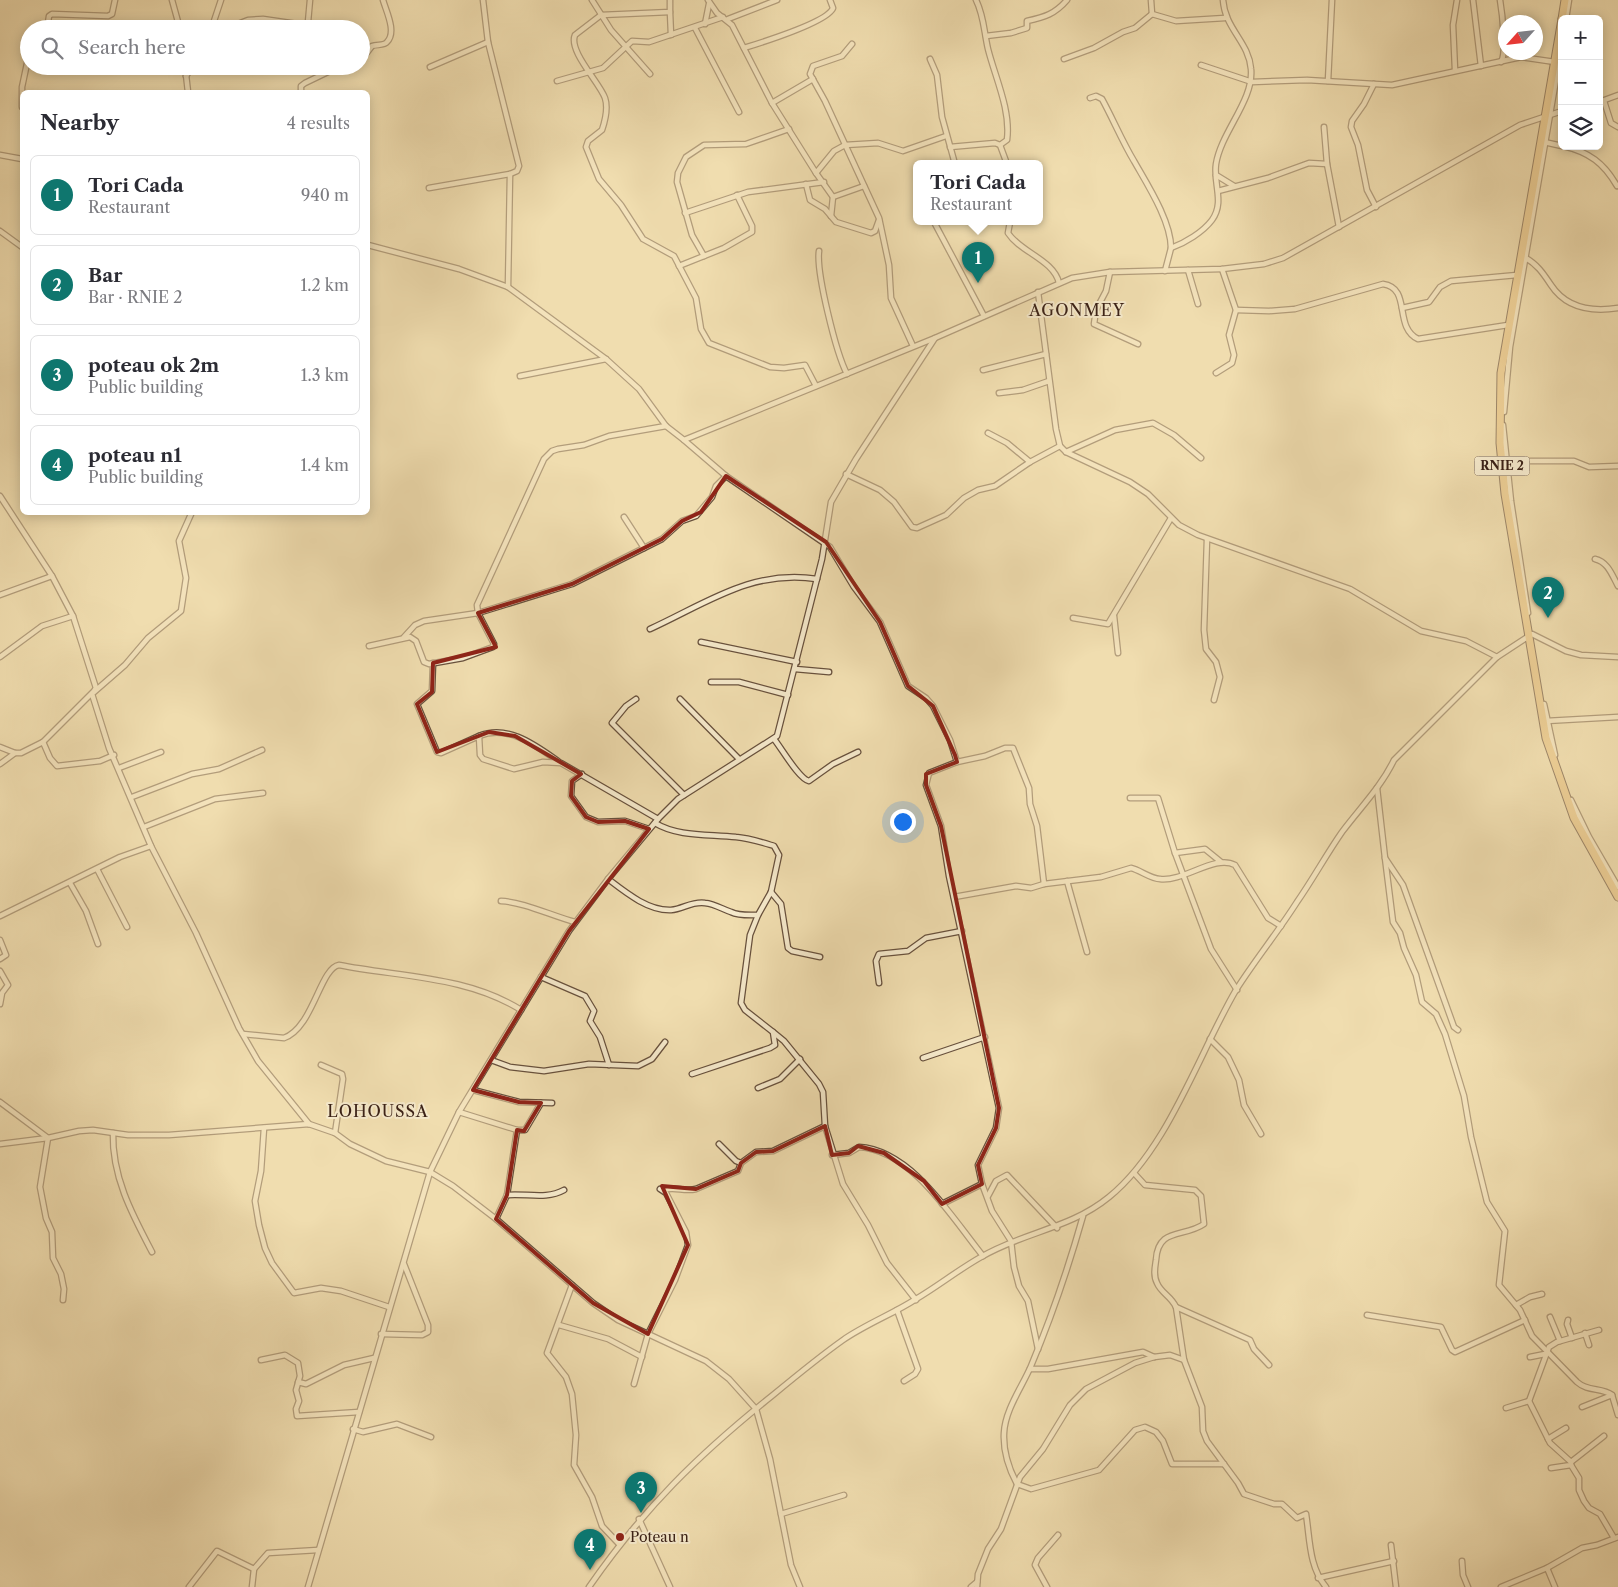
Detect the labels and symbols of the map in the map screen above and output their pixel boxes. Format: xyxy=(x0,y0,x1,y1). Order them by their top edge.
north arrow xyxy=(1498,15,1543,60)
pin: 1 xyxy=(962,242,994,283)
district label: AGONMEY xyxy=(1028,300,1125,320)
road number: RNIE 2 xyxy=(1474,456,1530,476)
pin: 2 xyxy=(1532,577,1564,618)
your location xyxy=(890,809,916,835)
district label: LOHOUSSA xyxy=(327,1101,429,1121)
pin: 3 xyxy=(625,1472,657,1513)
place label: Poteau n xyxy=(630,1528,689,1546)
pin: 4 xyxy=(574,1529,606,1570)
marker: Poteau n xyxy=(614,1531,626,1543)

